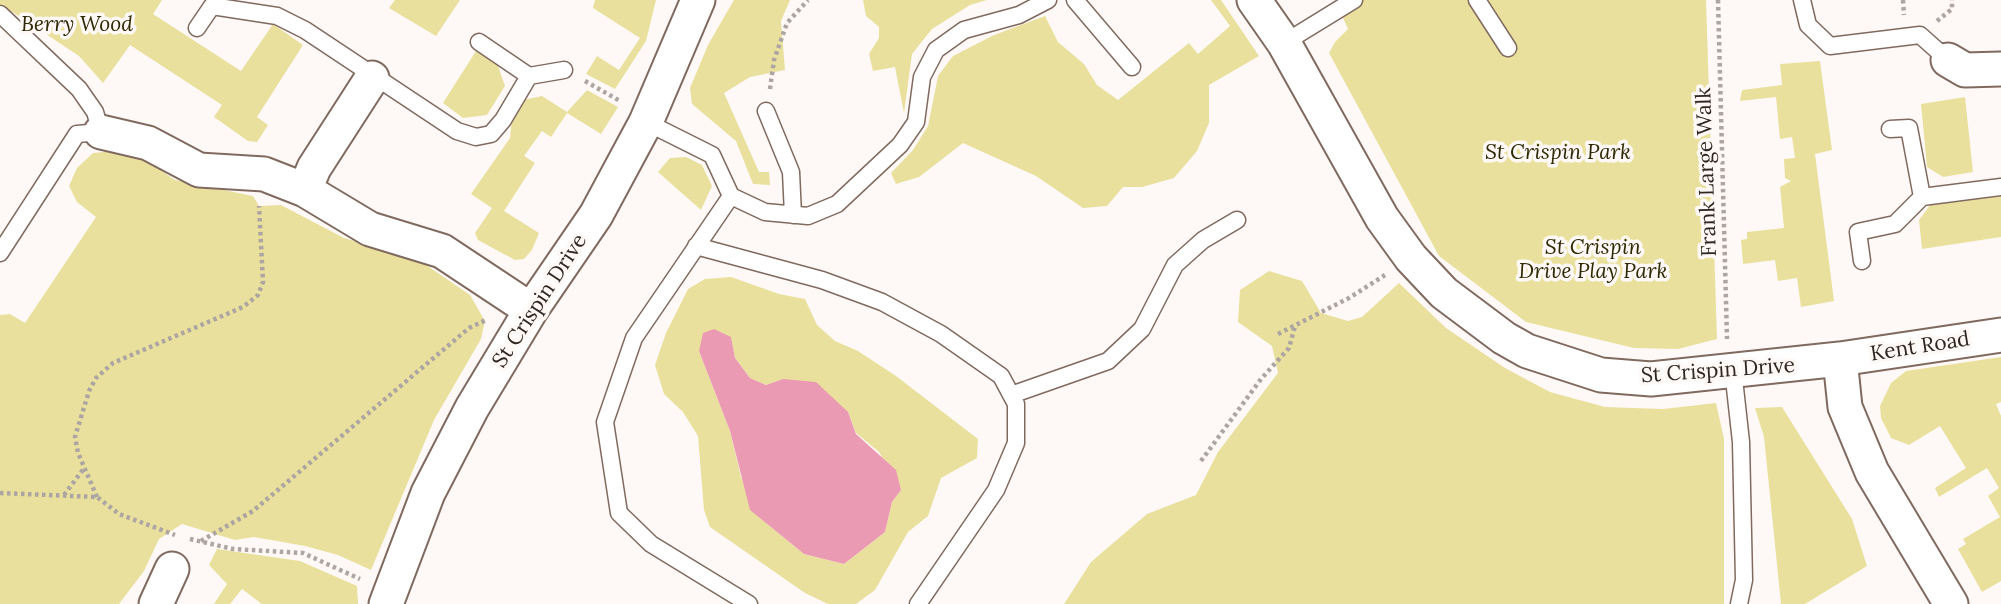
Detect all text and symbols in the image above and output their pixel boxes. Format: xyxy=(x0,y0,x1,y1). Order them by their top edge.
park label: Berry Wood xyxy=(21,12,133,38)
street label: Frank Large Walk xyxy=(1691,87,1723,257)
park label: St Crispin Park xyxy=(1485,140,1631,166)
street label: St Crispin Drive xyxy=(487,230,593,372)
park label: St Crispin Drive Play Park xyxy=(1519,235,1667,285)
street label: Kent Road xyxy=(1868,327,1972,367)
street label: St Crispin Drive xyxy=(1640,353,1796,389)

